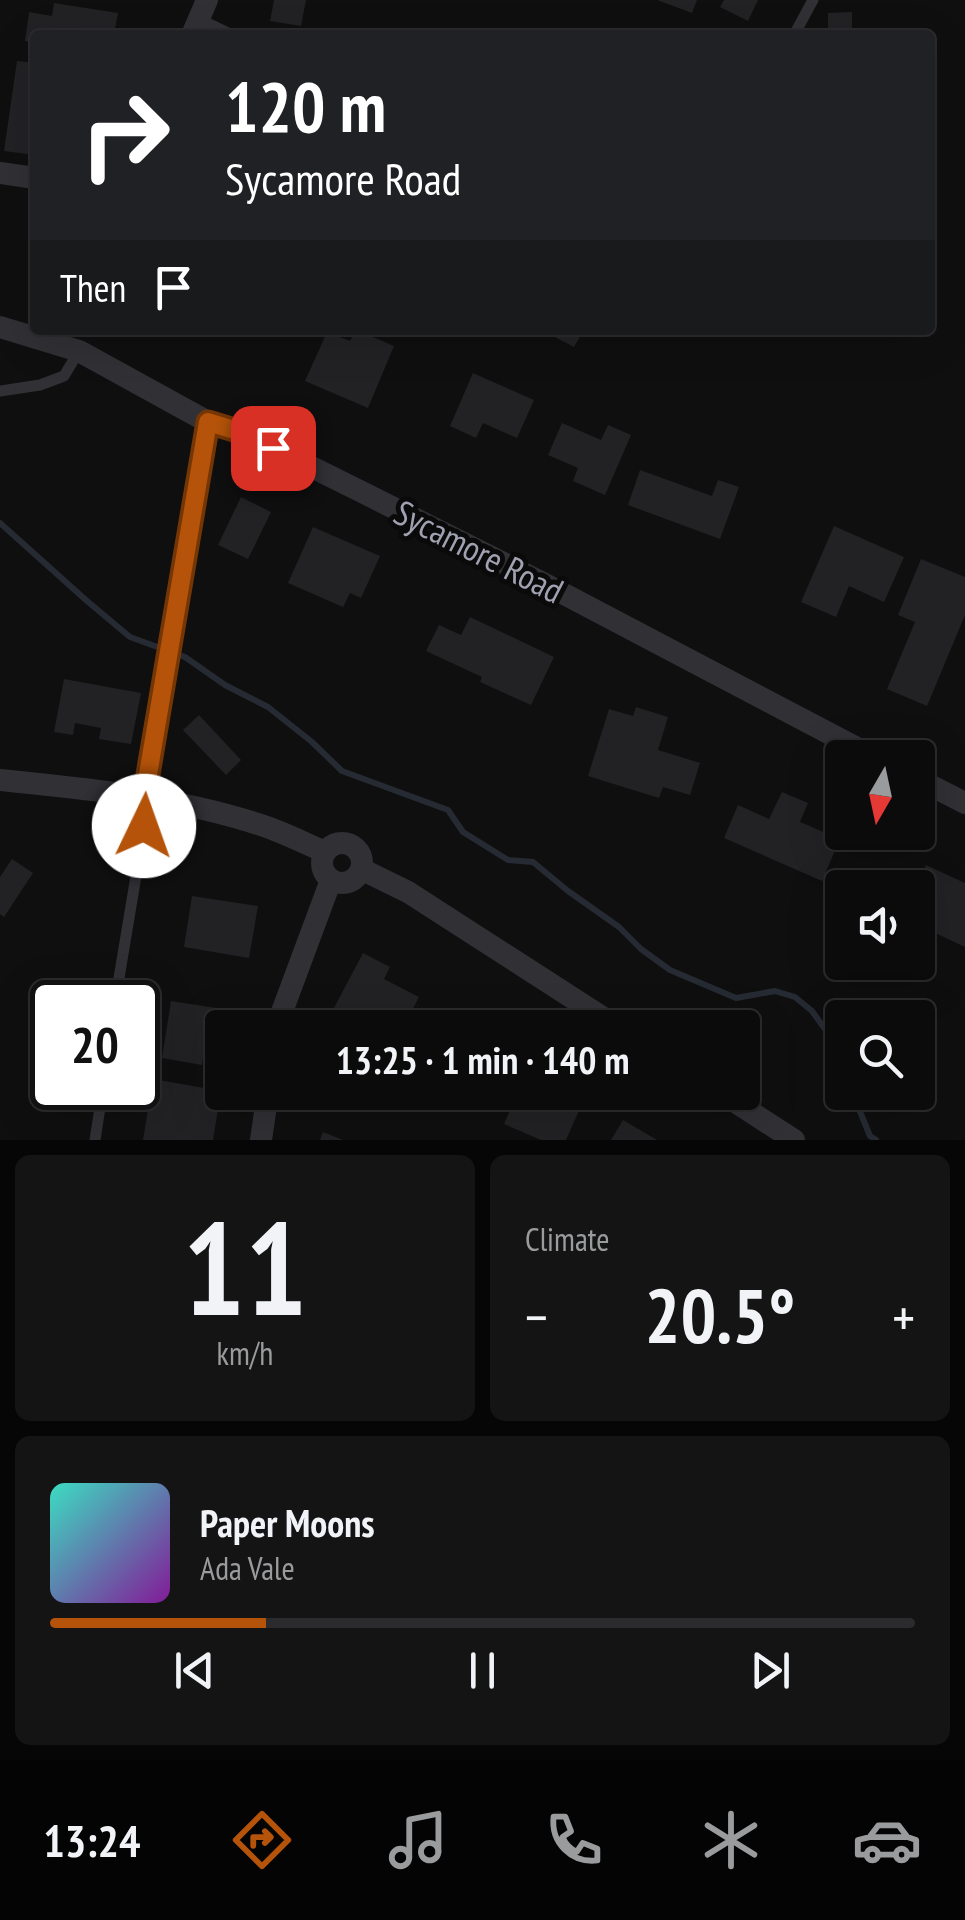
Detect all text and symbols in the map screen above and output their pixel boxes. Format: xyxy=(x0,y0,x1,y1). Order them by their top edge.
text: 120 m xyxy=(225,61,386,151)
icon: right xyxy=(60,70,190,200)
text: Sycamore Road xyxy=(225,149,461,207)
icon: arrive xyxy=(146,260,201,315)
text: Then xyxy=(60,263,126,312)
pin xyxy=(231,406,316,491)
icon: arrive xyxy=(246,421,301,476)
street label: Sycamore Road xyxy=(387,489,571,613)
north arrow xyxy=(825,740,935,850)
map controls xyxy=(825,740,935,1110)
position arrow xyxy=(92,774,196,878)
button: sound xyxy=(825,870,935,980)
speed limit sign: 20 xyxy=(30,980,160,1110)
button: search xyxy=(825,1000,935,1110)
text: 13:25 · 1 min · 140 m xyxy=(336,1035,629,1084)
text: 11 xyxy=(183,1183,307,1351)
text: Climate xyxy=(525,1218,609,1260)
text: 20.5° xyxy=(645,1267,795,1364)
text: − xyxy=(525,1281,548,1352)
text: + xyxy=(892,1281,915,1352)
text: km/h xyxy=(217,1332,273,1374)
text: Paper Moons xyxy=(200,1498,375,1547)
text: Ada Vale xyxy=(200,1547,295,1589)
icon: previous xyxy=(167,1643,222,1698)
icon: pause xyxy=(455,1643,510,1698)
icon: next xyxy=(743,1643,798,1698)
icon: directions xyxy=(227,1805,297,1875)
icon: music xyxy=(383,1805,453,1875)
icon: phone xyxy=(539,1805,609,1875)
icon: climate xyxy=(696,1805,766,1875)
icon: car xyxy=(852,1805,922,1875)
text: 13:24 xyxy=(43,1811,140,1869)

